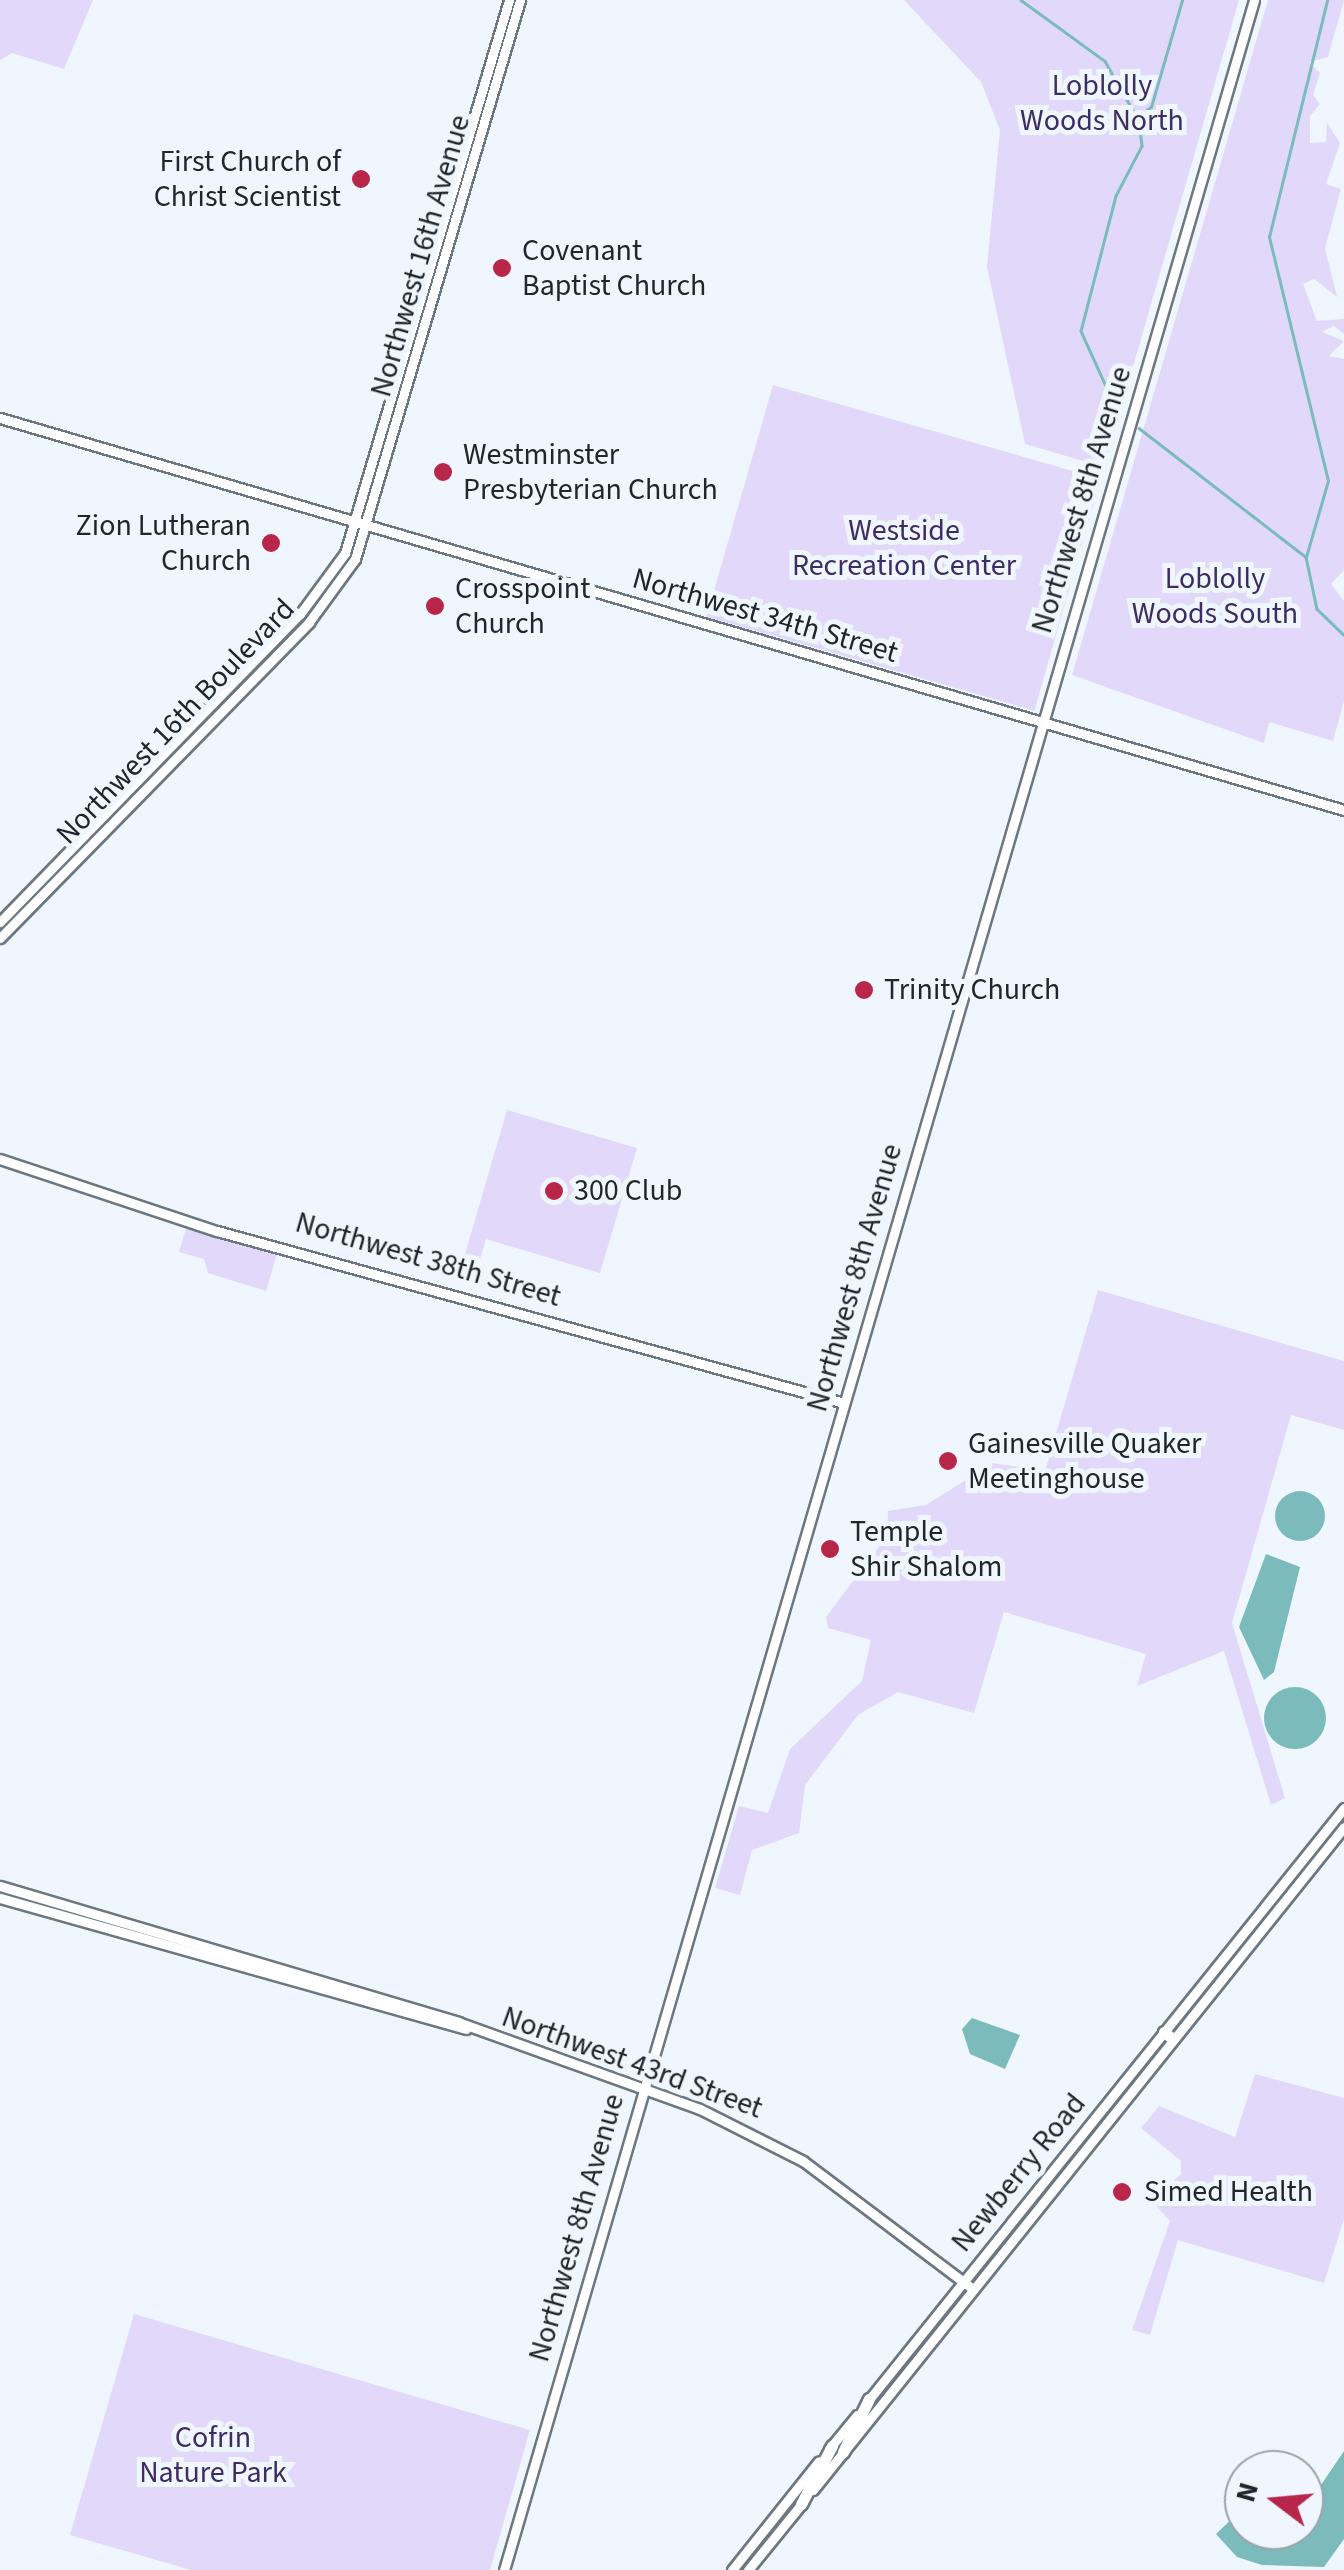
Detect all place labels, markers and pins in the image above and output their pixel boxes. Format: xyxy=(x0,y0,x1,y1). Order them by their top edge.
place label: First Church of Christ Scientist xyxy=(154,144,341,214)
marker: First Church of Christ Scientist xyxy=(350,168,372,190)
place label: Covenant Baptist Church xyxy=(522,233,706,304)
marker: Covenant Baptist Church xyxy=(491,257,513,279)
place label: Westminster Presbyterian Church xyxy=(463,437,718,508)
marker: Westminster Presbyterian Church xyxy=(432,461,454,483)
place label: Zion Lutheran Church xyxy=(76,508,251,578)
marker: Zion Lutheran Church xyxy=(260,532,282,554)
place label: Crosspoint Church xyxy=(455,571,590,642)
marker: Crosspoint Church xyxy=(424,595,446,617)
place label: Trinity Church xyxy=(884,972,1060,1008)
marker: Trinity Church xyxy=(853,979,875,1001)
place label: 300 Club xyxy=(574,1173,682,1209)
marker: 300 Club xyxy=(543,1180,565,1202)
place label: Gainesville Quaker Meetinghouse xyxy=(968,1426,1201,1496)
marker: Gainesville Quaker Meetinghouse xyxy=(937,1450,959,1472)
place label: Temple Shir Shalom xyxy=(850,1514,1002,1584)
marker: Temple Shir Shalom xyxy=(819,1538,841,1560)
place label: Simed Health xyxy=(1144,2174,1313,2210)
marker: Simed Health xyxy=(1109,2179,1135,2205)

